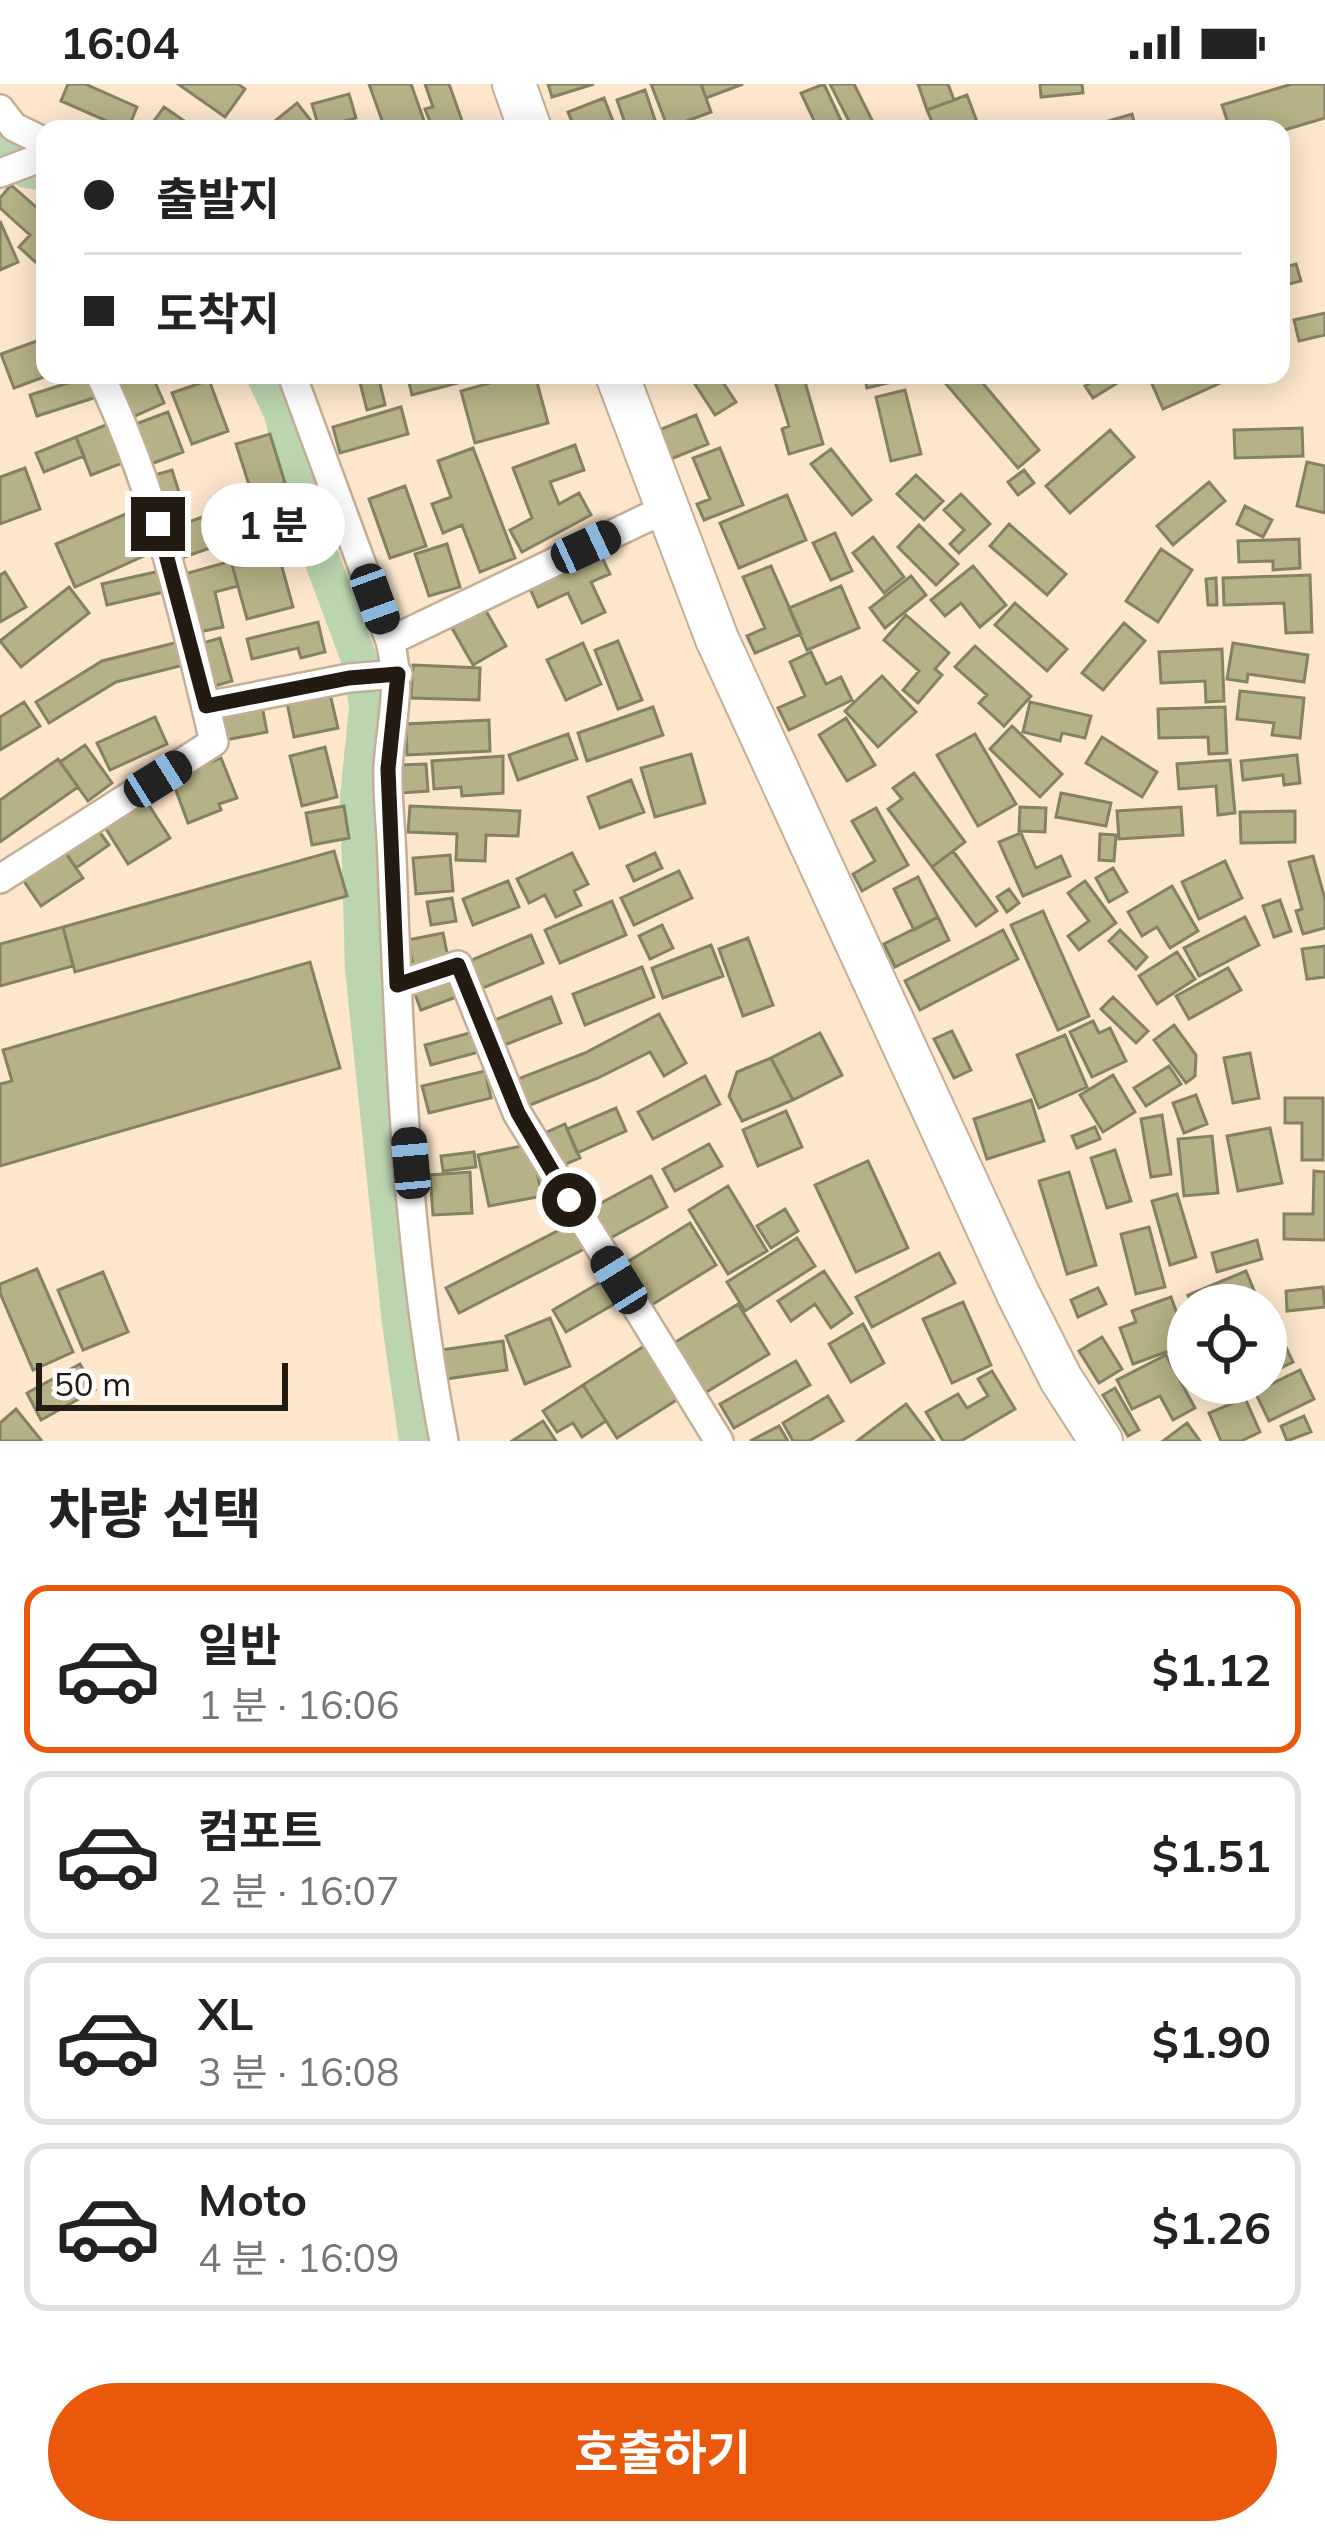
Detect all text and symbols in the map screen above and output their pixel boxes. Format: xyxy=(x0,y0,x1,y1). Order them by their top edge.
text: 16:04 xyxy=(60,14,179,70)
text: 출발지 xyxy=(156,170,280,226)
text: 도착지 xyxy=(156,285,280,341)
callout: 1 분 xyxy=(200,482,344,566)
route end xyxy=(131,497,185,551)
text: 1 분 xyxy=(238,500,308,549)
car xyxy=(546,515,626,579)
car xyxy=(346,559,404,639)
car xyxy=(118,745,198,813)
car xyxy=(390,1126,432,1200)
route start xyxy=(542,1173,596,1227)
car xyxy=(585,1240,653,1320)
map controls xyxy=(1167,1284,1287,1404)
button: locate xyxy=(1167,1284,1287,1404)
scale bar xyxy=(36,1357,288,1410)
text: 50 m xyxy=(54,1363,131,1404)
text: 차량 선택 xyxy=(48,1479,262,1547)
icon: car xyxy=(54,1615,162,1723)
text: 일반 xyxy=(198,1616,281,1672)
text: $1.12 xyxy=(1152,1641,1271,1697)
text: 1 분 · 16:06 xyxy=(198,1680,399,1729)
icon: car xyxy=(54,1801,162,1909)
text: 컴포트 xyxy=(198,1802,322,1858)
text: $1.51 xyxy=(1152,1827,1271,1883)
text: 2 분 · 16:07 xyxy=(198,1866,399,1915)
text: XL xyxy=(198,1985,253,2041)
icon: car xyxy=(54,1987,162,2095)
text: $1.90 xyxy=(1152,2013,1271,2069)
text: 3 분 · 16:08 xyxy=(198,2047,399,2096)
text: Moto xyxy=(198,2171,307,2227)
icon: car xyxy=(54,2173,162,2281)
text: $1.26 xyxy=(1152,2199,1271,2255)
text: 4 분 · 16:09 xyxy=(198,2233,399,2282)
button: 호출하기 xyxy=(48,2383,1277,2521)

